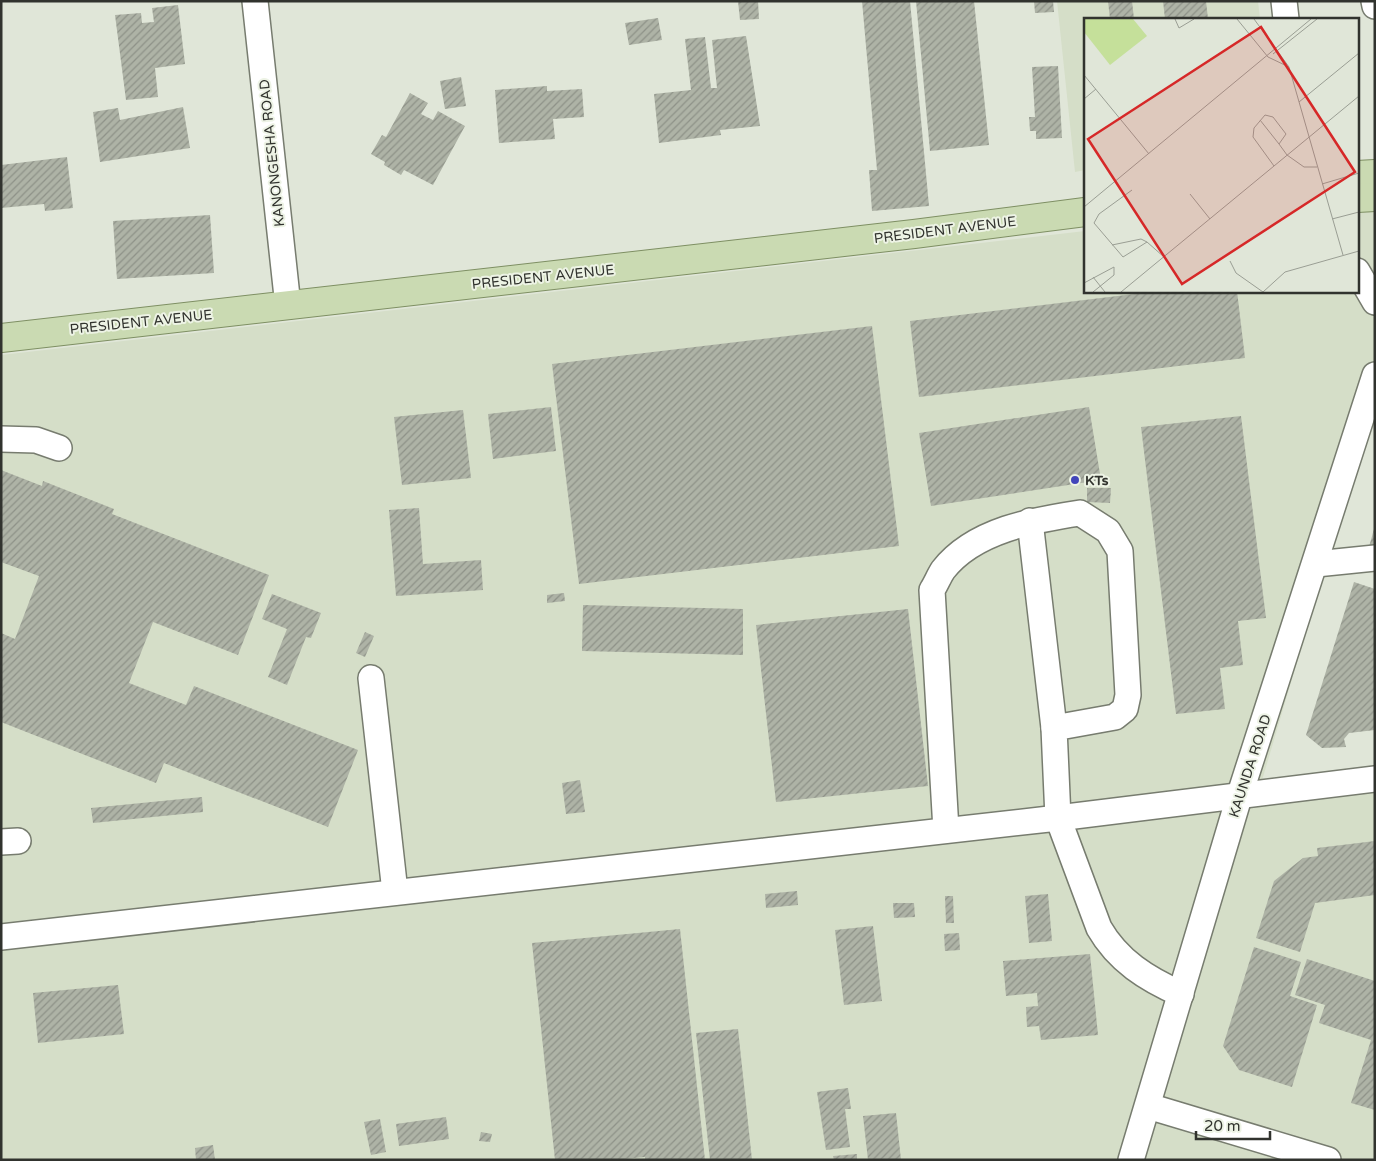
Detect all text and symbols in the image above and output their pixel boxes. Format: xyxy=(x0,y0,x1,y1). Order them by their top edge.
inset map xyxy=(1084,18,1358,292)
street label: KANONGESHA ROAD xyxy=(256,78,288,228)
street label: PRESIDENT AVENUE xyxy=(873,213,1017,247)
street label: PRESIDENT AVENUE xyxy=(471,261,615,293)
street label: PRESIDENT AVENUE xyxy=(69,306,213,338)
place label: KTs xyxy=(1085,472,1109,489)
marker: KTs xyxy=(1069,474,1081,486)
street label: KAUNDA ROAD xyxy=(1225,712,1275,820)
scale bar xyxy=(1196,1108,1270,1140)
text: 20 m xyxy=(1204,1117,1241,1135)

